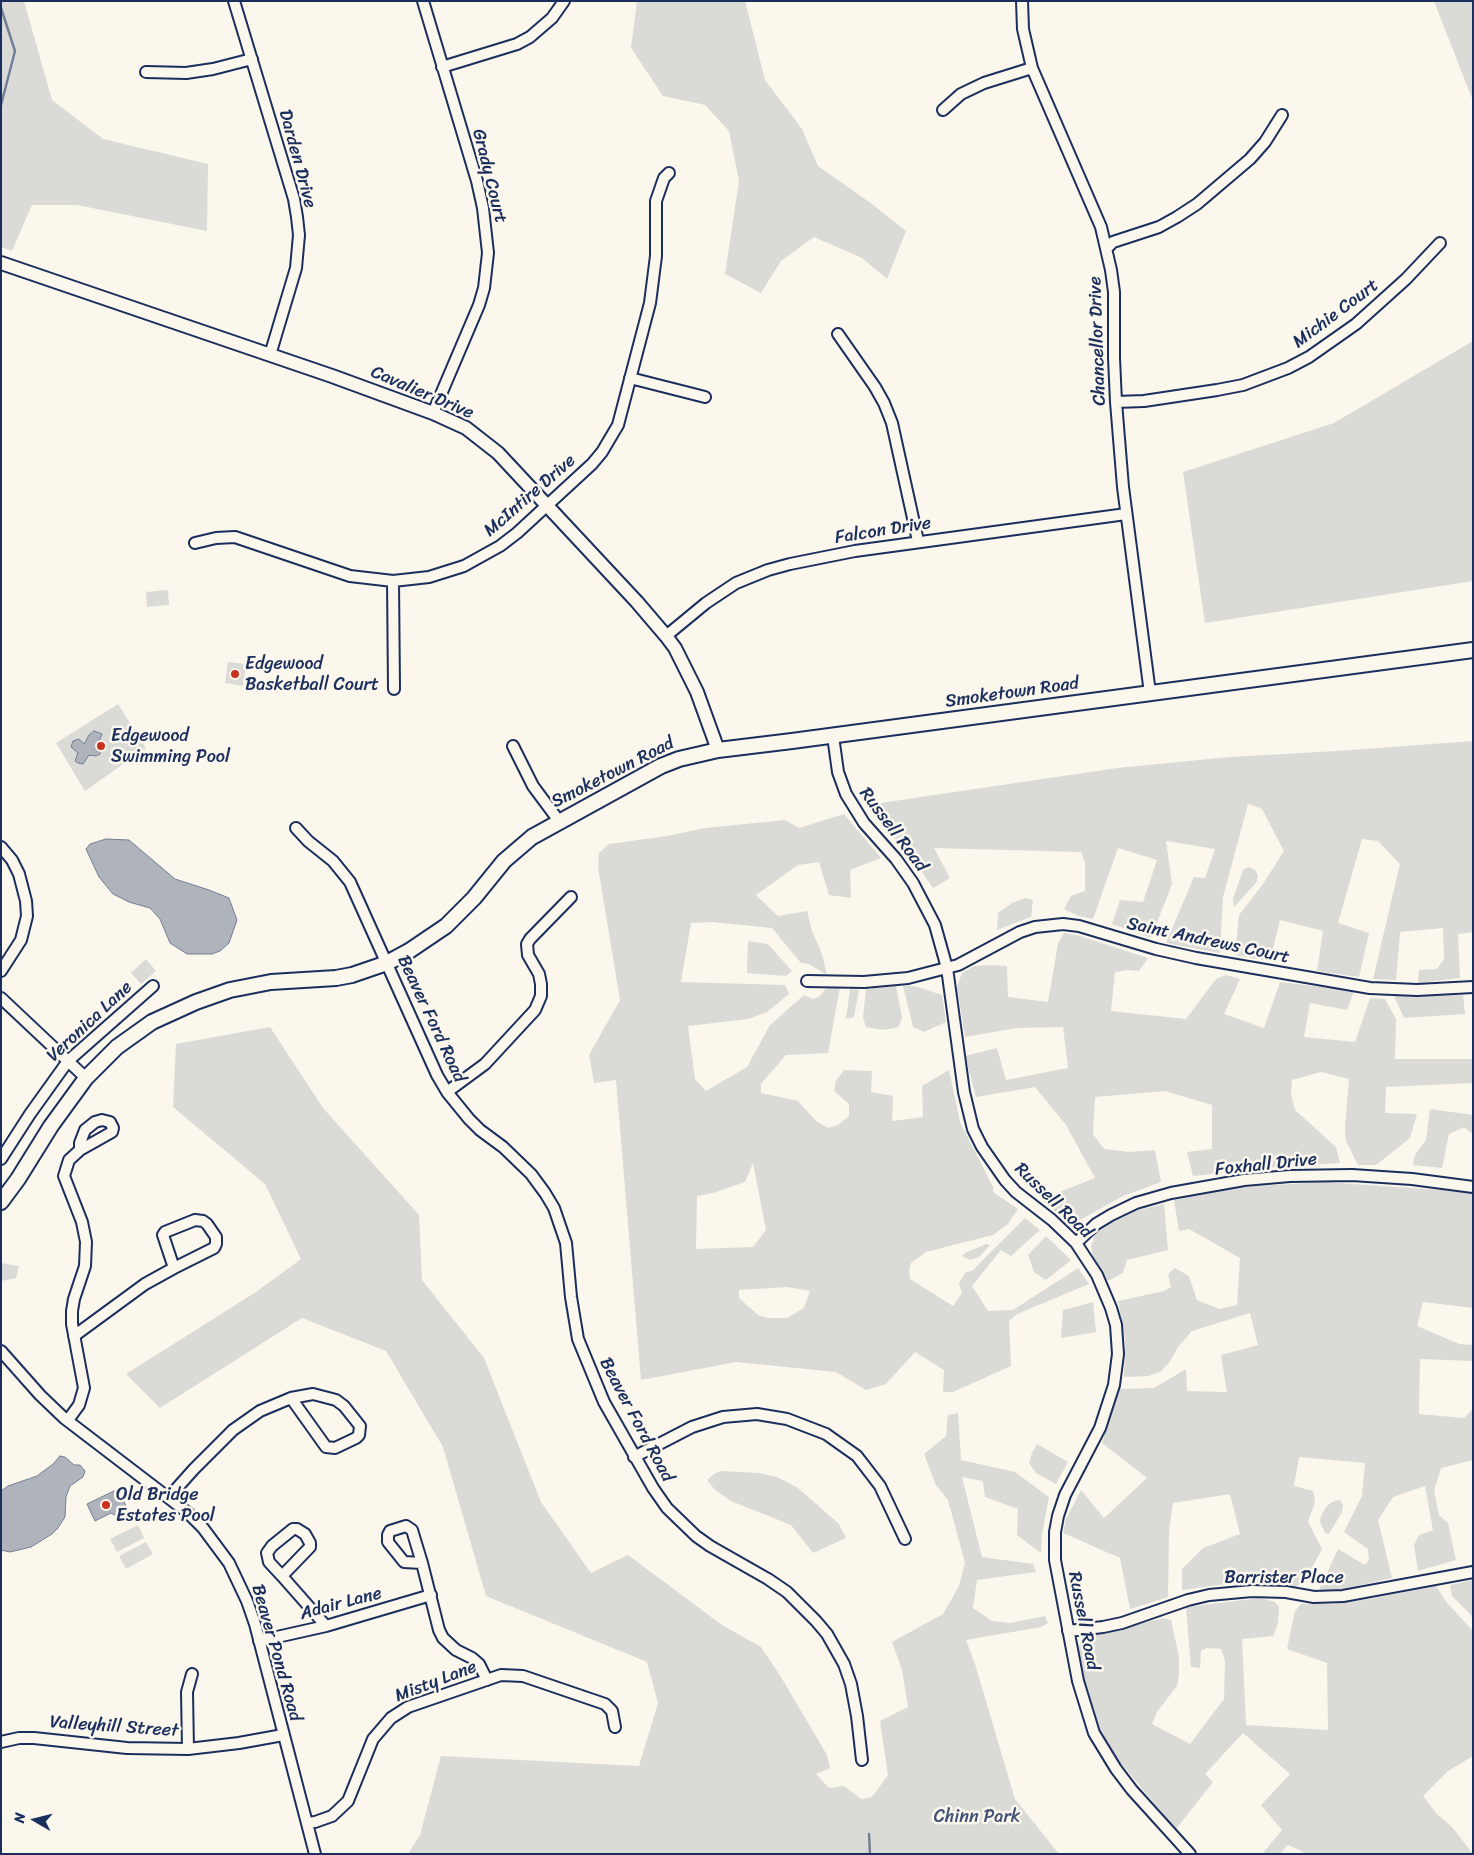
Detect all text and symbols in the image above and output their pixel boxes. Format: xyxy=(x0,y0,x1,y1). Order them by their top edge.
street label: Darden Drive xyxy=(273,107,321,211)
street label: Grady Court xyxy=(467,127,511,225)
street label: Michie Court xyxy=(1289,275,1383,353)
street label: Chancellor Drive xyxy=(1085,276,1111,406)
street label: Cavalier Drive xyxy=(367,362,477,424)
street label: McIntire Drive xyxy=(480,450,580,542)
street label: Falcon Drive xyxy=(833,513,933,549)
place label: Edgewood Basketball Court xyxy=(245,653,379,696)
marker: Edgewood Basketball Court xyxy=(229,668,241,680)
street label: Smoketown Road xyxy=(944,673,1080,713)
place label: Edgewood Swimming Pool xyxy=(111,725,230,768)
street label: Smoketown Road xyxy=(548,733,678,813)
marker: Edgewood Swimming Pool xyxy=(95,740,107,752)
street label: Russell Road xyxy=(854,784,932,876)
street label: Saint Andrews Court xyxy=(1125,913,1291,969)
street label: Beaver Ford Road xyxy=(392,952,470,1086)
street label: Veronica Lane xyxy=(43,977,137,1067)
street label: Foxhall Drive xyxy=(1214,1149,1318,1181)
street label: Russell Road xyxy=(1010,1159,1096,1243)
street label: Beaver Ford Road xyxy=(594,1354,678,1486)
place label: Old Bridge Estates Pool xyxy=(116,1484,215,1526)
marker: Old Bridge Estates Pool xyxy=(100,1499,112,1511)
street label: Barrister Place xyxy=(1224,1567,1344,1589)
street label: Russell Road xyxy=(1063,1570,1103,1672)
street label: Beaver Pond Road xyxy=(246,1582,306,1724)
street label: Adair Lane xyxy=(298,1583,384,1625)
street label: Misty Lane xyxy=(392,1657,480,1707)
street label: Valleyhill Street xyxy=(49,1712,179,1742)
north arrow xyxy=(10,1795,60,1845)
park label: Chinn Park xyxy=(934,1806,1020,1828)
text: N xyxy=(7,1811,33,1824)

